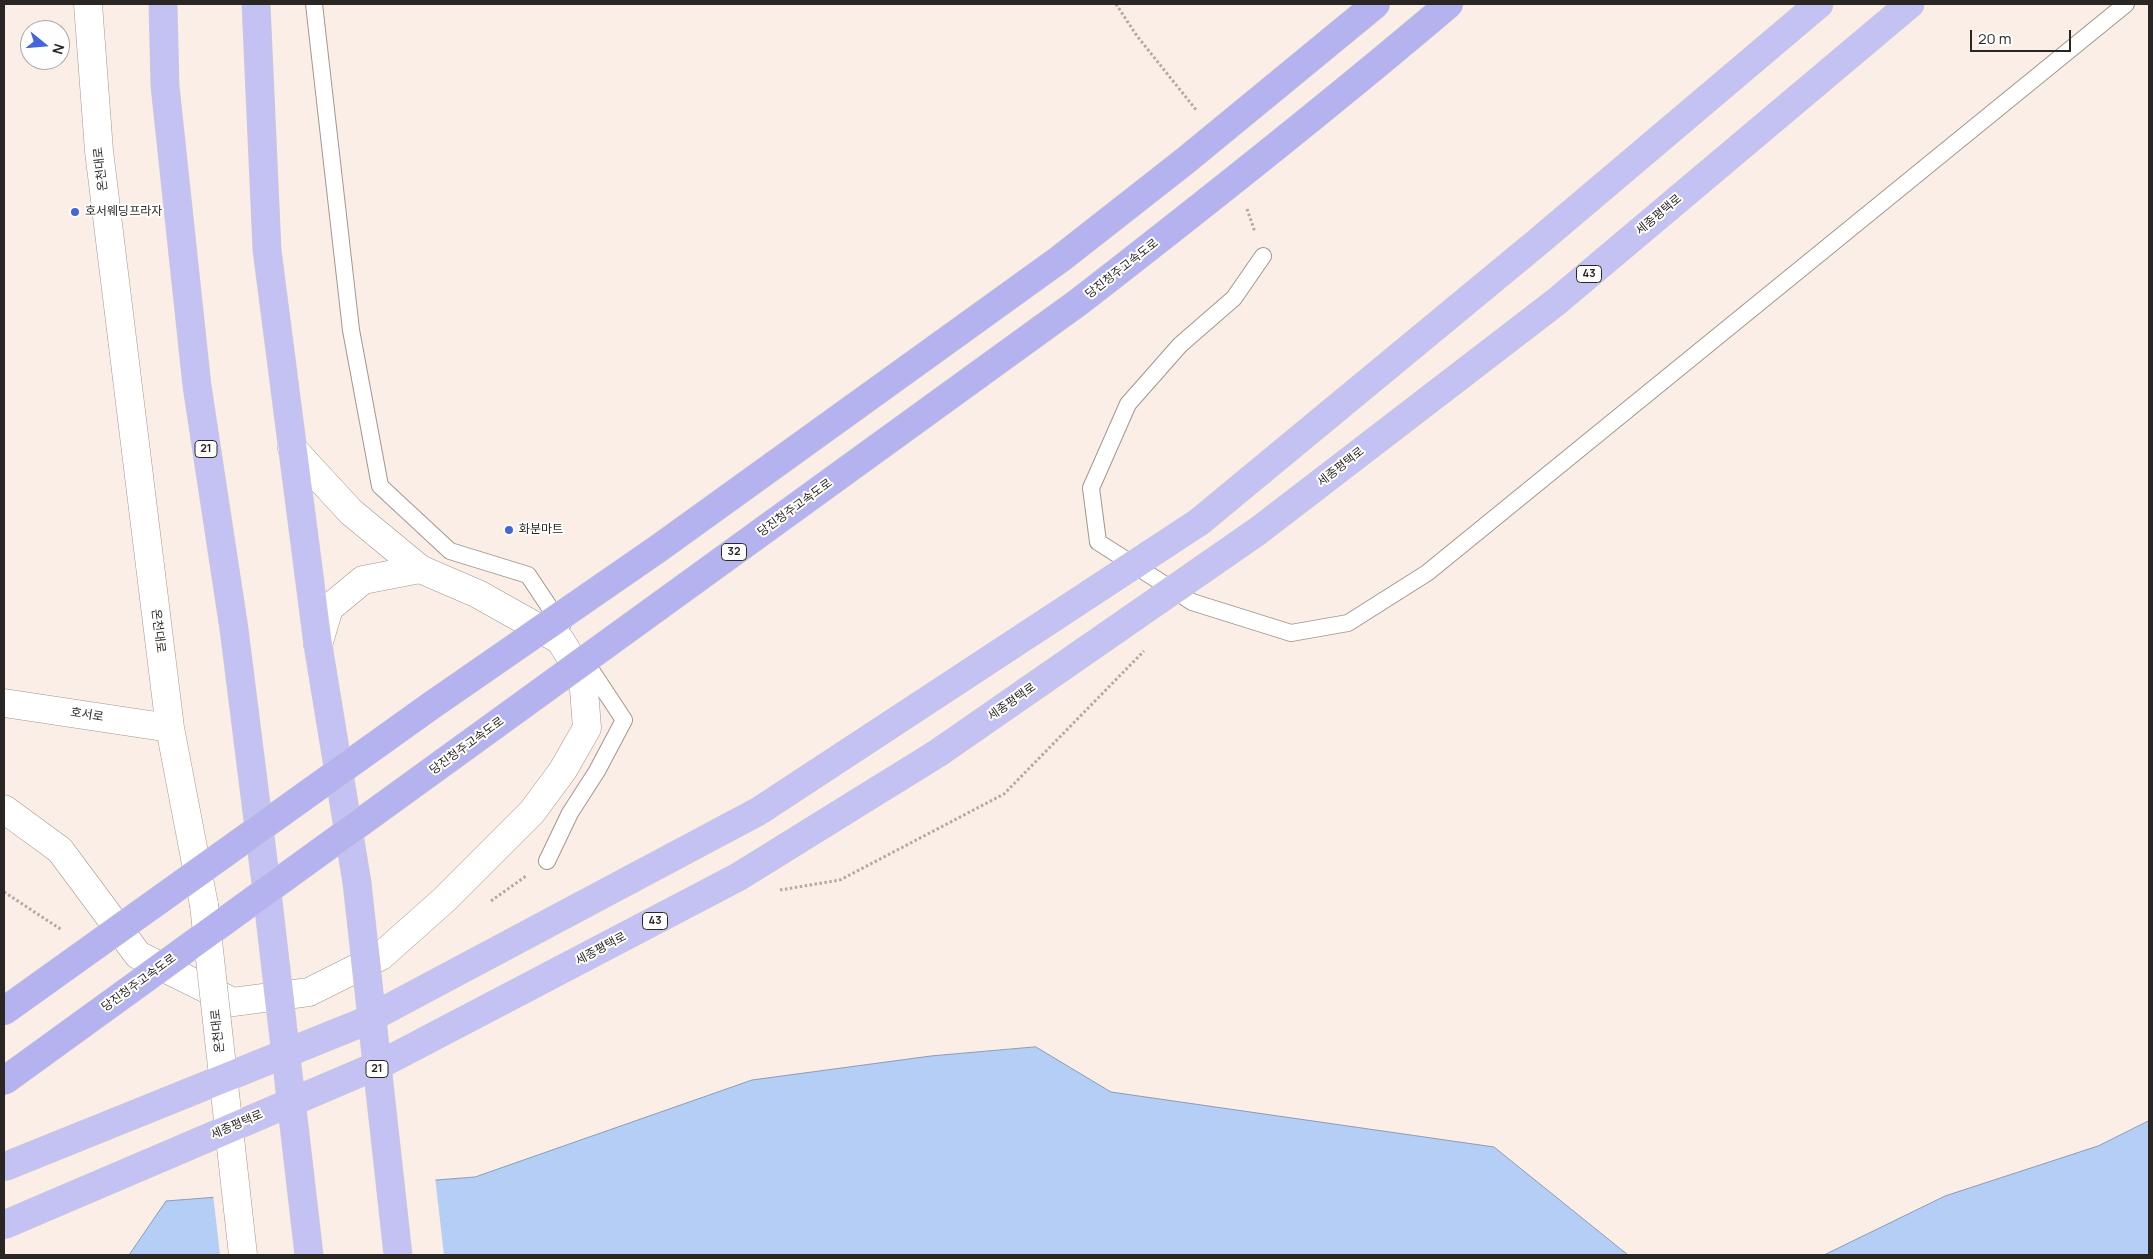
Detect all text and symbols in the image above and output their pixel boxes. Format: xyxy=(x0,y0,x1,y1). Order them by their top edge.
north arrow xyxy=(20,20,70,70)
scale bar xyxy=(1973,20,2074,52)
text: 20 m xyxy=(1978,28,2011,49)
text: N xyxy=(48,42,69,57)
street label: 온천대로 xyxy=(91,146,111,192)
street label: 세종평택로 xyxy=(1633,192,1685,238)
place label: 호서웨딩프라자 xyxy=(85,205,162,219)
marker: 호서웨딩프라자 xyxy=(69,206,81,218)
street label: 당진청주고속도로 xyxy=(1083,236,1161,302)
road number: 43 xyxy=(1576,266,1602,282)
road number: 21 xyxy=(195,440,217,458)
street label: 세종평택로 xyxy=(1315,444,1367,490)
street label: 당진청주고속도로 xyxy=(755,476,835,540)
place label: 화분마트 xyxy=(519,523,563,537)
marker: 화분마트 xyxy=(503,524,515,536)
road number: 32 xyxy=(722,544,746,560)
street label: 온천대로 xyxy=(148,608,168,654)
street label: 세종평택로 xyxy=(985,680,1039,724)
street label: 호서로 xyxy=(70,705,104,725)
street label: 당진청주고속도로 xyxy=(427,714,507,778)
road number: 43 xyxy=(642,912,668,929)
street label: 세종평택로 xyxy=(573,930,629,968)
street label: 당진청주고속도로 xyxy=(99,951,179,1015)
street label: 온천대로 xyxy=(209,1008,227,1054)
road number: 21 xyxy=(366,1060,388,1078)
street label: 세종평택로 xyxy=(209,1108,265,1142)

